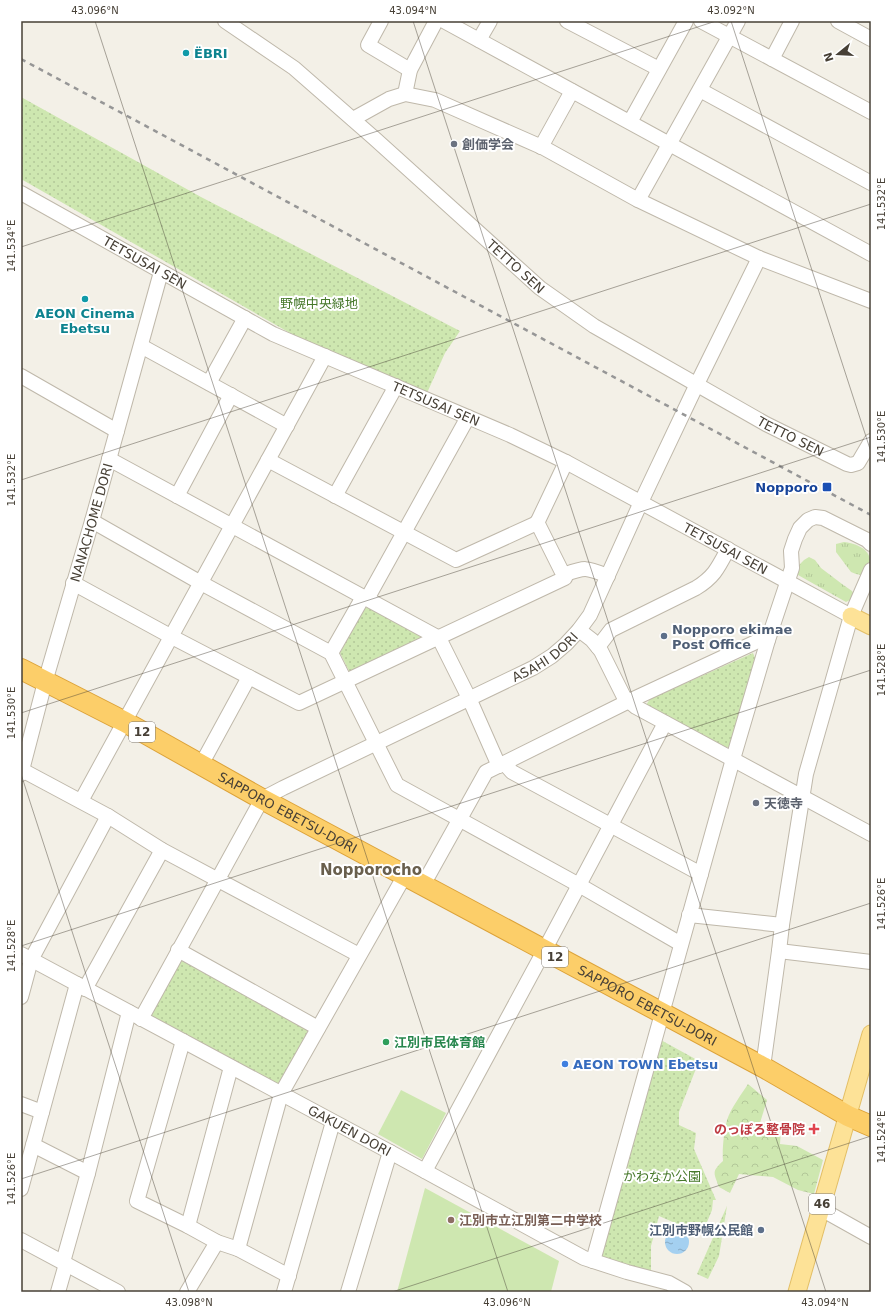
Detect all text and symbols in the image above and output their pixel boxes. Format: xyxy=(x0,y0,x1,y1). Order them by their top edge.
text: 43.096°N xyxy=(71,5,119,16)
text: 43.094°N xyxy=(389,5,437,16)
text: 43.092°N xyxy=(707,5,755,16)
north arrow xyxy=(818,34,858,74)
place label: ËBRI xyxy=(194,46,228,61)
marker: ËBRI xyxy=(181,48,191,58)
text: N xyxy=(821,51,837,63)
place label: 創価学会 xyxy=(462,137,514,152)
marker: 創価学会 xyxy=(449,139,459,149)
text: 141.532°E xyxy=(876,178,887,230)
text: 141.534°E xyxy=(6,220,17,272)
street label: TETSUSAI SEN xyxy=(99,233,189,292)
street label: TETTO SEN xyxy=(483,236,547,296)
marker: AEON Cinema Ebetsu xyxy=(80,294,90,304)
park label: 野幌中央緑地 xyxy=(280,296,358,311)
place label: AEON Cinema Ebetsu xyxy=(35,306,135,336)
street label: TETSUSAI SEN xyxy=(389,378,482,429)
text: 141.530°E xyxy=(876,411,887,463)
street label: TETTO SEN xyxy=(754,413,826,459)
text: 141.532°E xyxy=(6,454,17,506)
street label: NANACHOME DORI xyxy=(68,462,116,584)
place label: Nopporo xyxy=(755,480,818,495)
marker: Nopporo xyxy=(821,481,833,493)
street label: TETSUSAI SEN xyxy=(680,519,770,578)
place label: Nopporo ekimae Post Office xyxy=(672,622,792,652)
street label: ASAHI DORI xyxy=(510,629,581,685)
marker: Nopporo ekimae Post Office xyxy=(659,631,669,641)
text: 141.528°E xyxy=(876,644,887,696)
text: 141.530°E xyxy=(6,687,17,739)
road number: 12 xyxy=(129,722,155,742)
street label: SAPPORO EBETSU-DORI xyxy=(216,769,360,857)
place label: 天徳寺 xyxy=(764,796,803,811)
marker: 天徳寺 xyxy=(751,798,761,808)
district label: Nopporocho xyxy=(320,861,422,879)
text: 141.526°E xyxy=(876,878,887,930)
text: 141.528°E xyxy=(6,920,17,972)
road number: 12 xyxy=(542,947,568,967)
street label: SAPPORO EBETSU-DORI xyxy=(575,962,719,1049)
place label: 江別市民体育館 xyxy=(394,1035,485,1050)
marker: 江別市民体育館 xyxy=(381,1037,391,1047)
place label: AEON TOWN Ebetsu xyxy=(573,1057,718,1072)
marker: AEON TOWN Ebetsu xyxy=(560,1059,570,1069)
street label: GAKUEN DORI xyxy=(305,1102,393,1159)
text: 141.524°E xyxy=(876,1111,887,1163)
place label: のっぽろ整骨院 xyxy=(714,1122,805,1137)
marker: のっぽろ整骨院 xyxy=(808,1123,820,1135)
text: 141.526°E xyxy=(6,1153,17,1205)
park label: かわなか公園 xyxy=(623,1169,701,1184)
road number: 46 xyxy=(809,1194,835,1214)
place label: 江別市立江別第二中学校 xyxy=(459,1213,602,1228)
marker: 江別市立江別第二中学校 xyxy=(446,1215,456,1225)
place label: 江別市野幌公民館 xyxy=(649,1223,753,1238)
marker: 江別市野幌公民館 xyxy=(756,1225,766,1235)
text: 43.098°N xyxy=(165,1297,213,1308)
text: 43.096°N xyxy=(483,1297,531,1308)
text: 43.094°N xyxy=(801,1297,849,1308)

